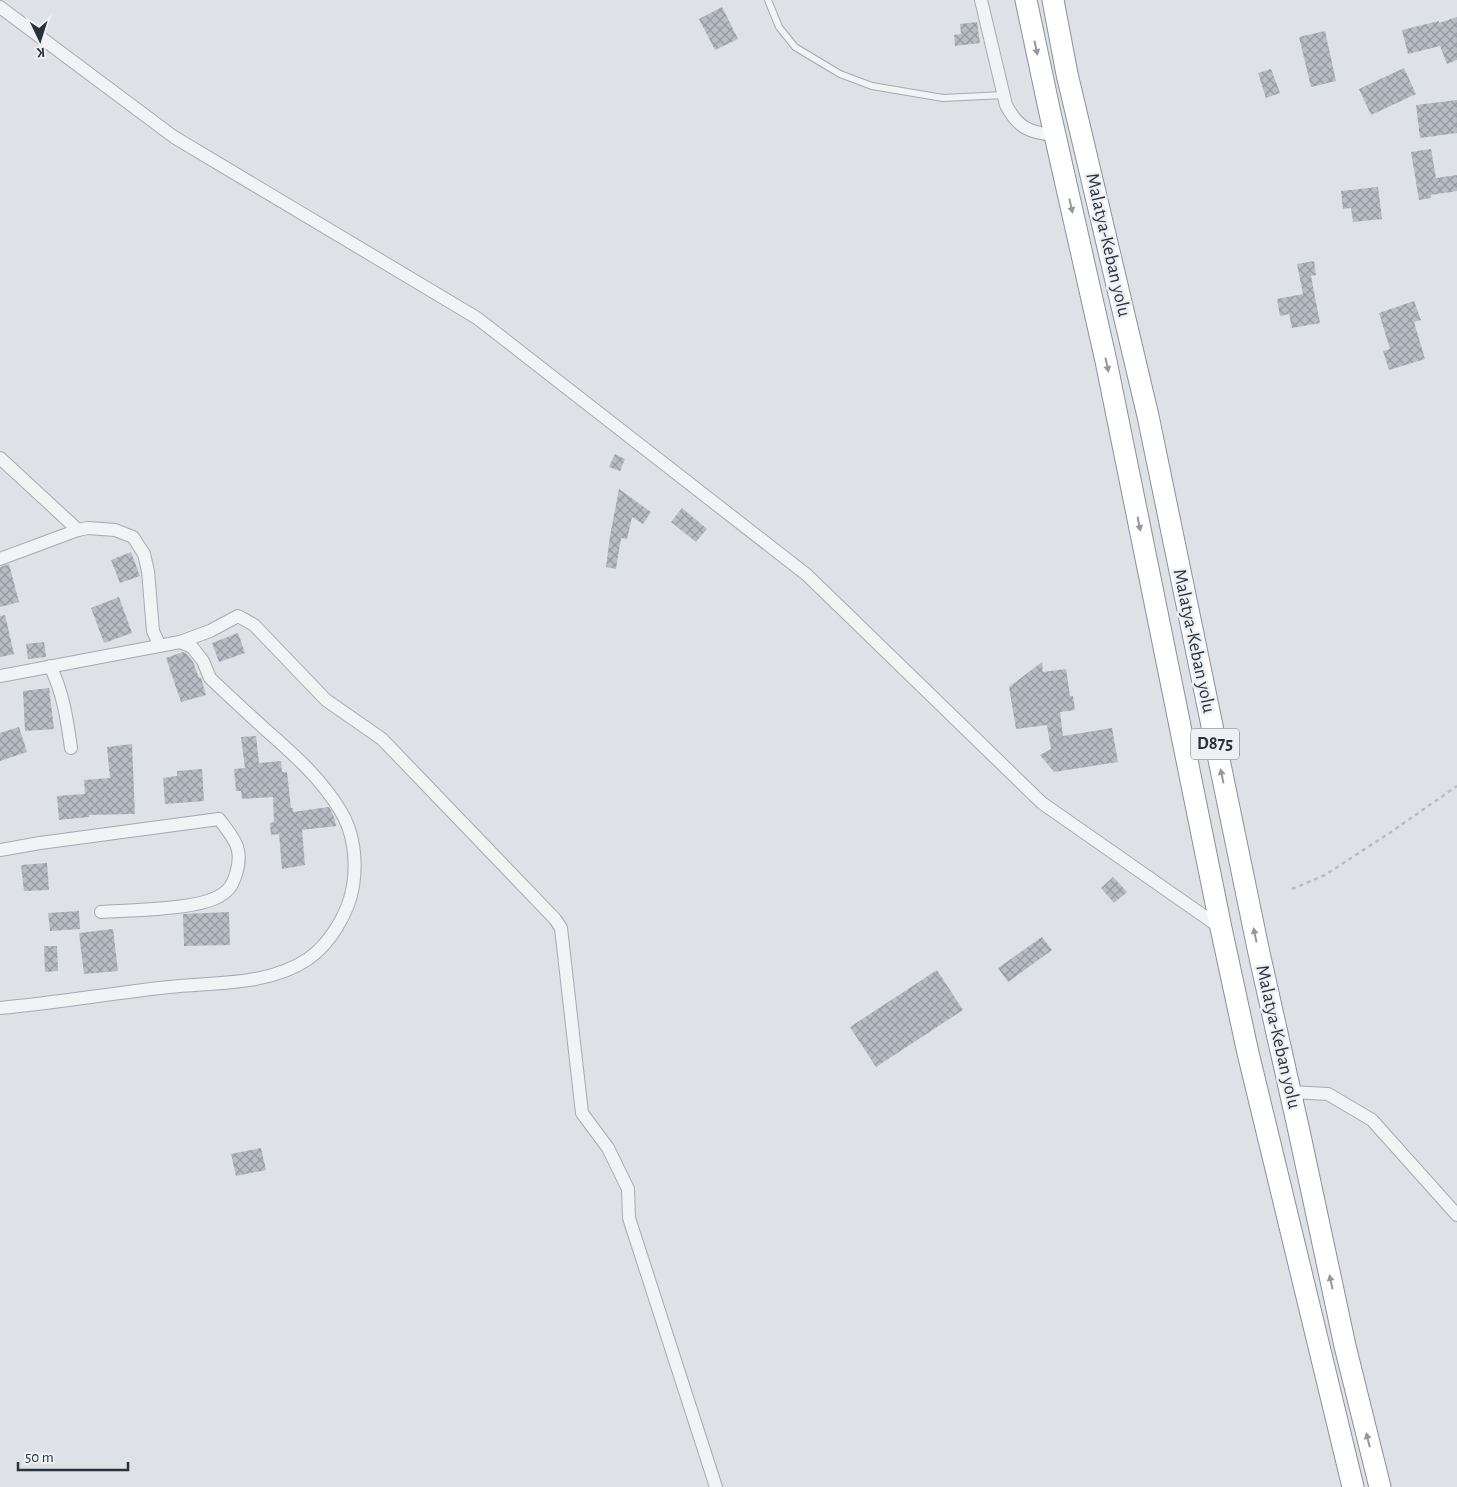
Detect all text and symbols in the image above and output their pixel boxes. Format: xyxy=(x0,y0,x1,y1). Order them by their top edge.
north arrow xyxy=(15,15,65,65)
one-way arrow xyxy=(1032,40,1040,55)
text: K xyxy=(35,45,45,59)
street label: Malatya-Keban yolu xyxy=(1082,171,1134,319)
one-way arrow xyxy=(1067,199,1075,214)
one-way arrow xyxy=(1103,357,1111,372)
one-way arrow xyxy=(1136,517,1144,533)
street label: Malatya-Keban yolu xyxy=(1169,567,1219,715)
road number: D875 xyxy=(1191,729,1239,760)
one-way arrow xyxy=(1218,768,1226,783)
one-way arrow xyxy=(1251,927,1259,942)
street label: Malatya-Keban yolu xyxy=(1252,963,1304,1111)
one-way arrow xyxy=(1327,1274,1335,1289)
one-way arrow xyxy=(1364,1432,1372,1447)
scale bar xyxy=(18,1440,128,1472)
text: 50 m xyxy=(25,1450,54,1465)

